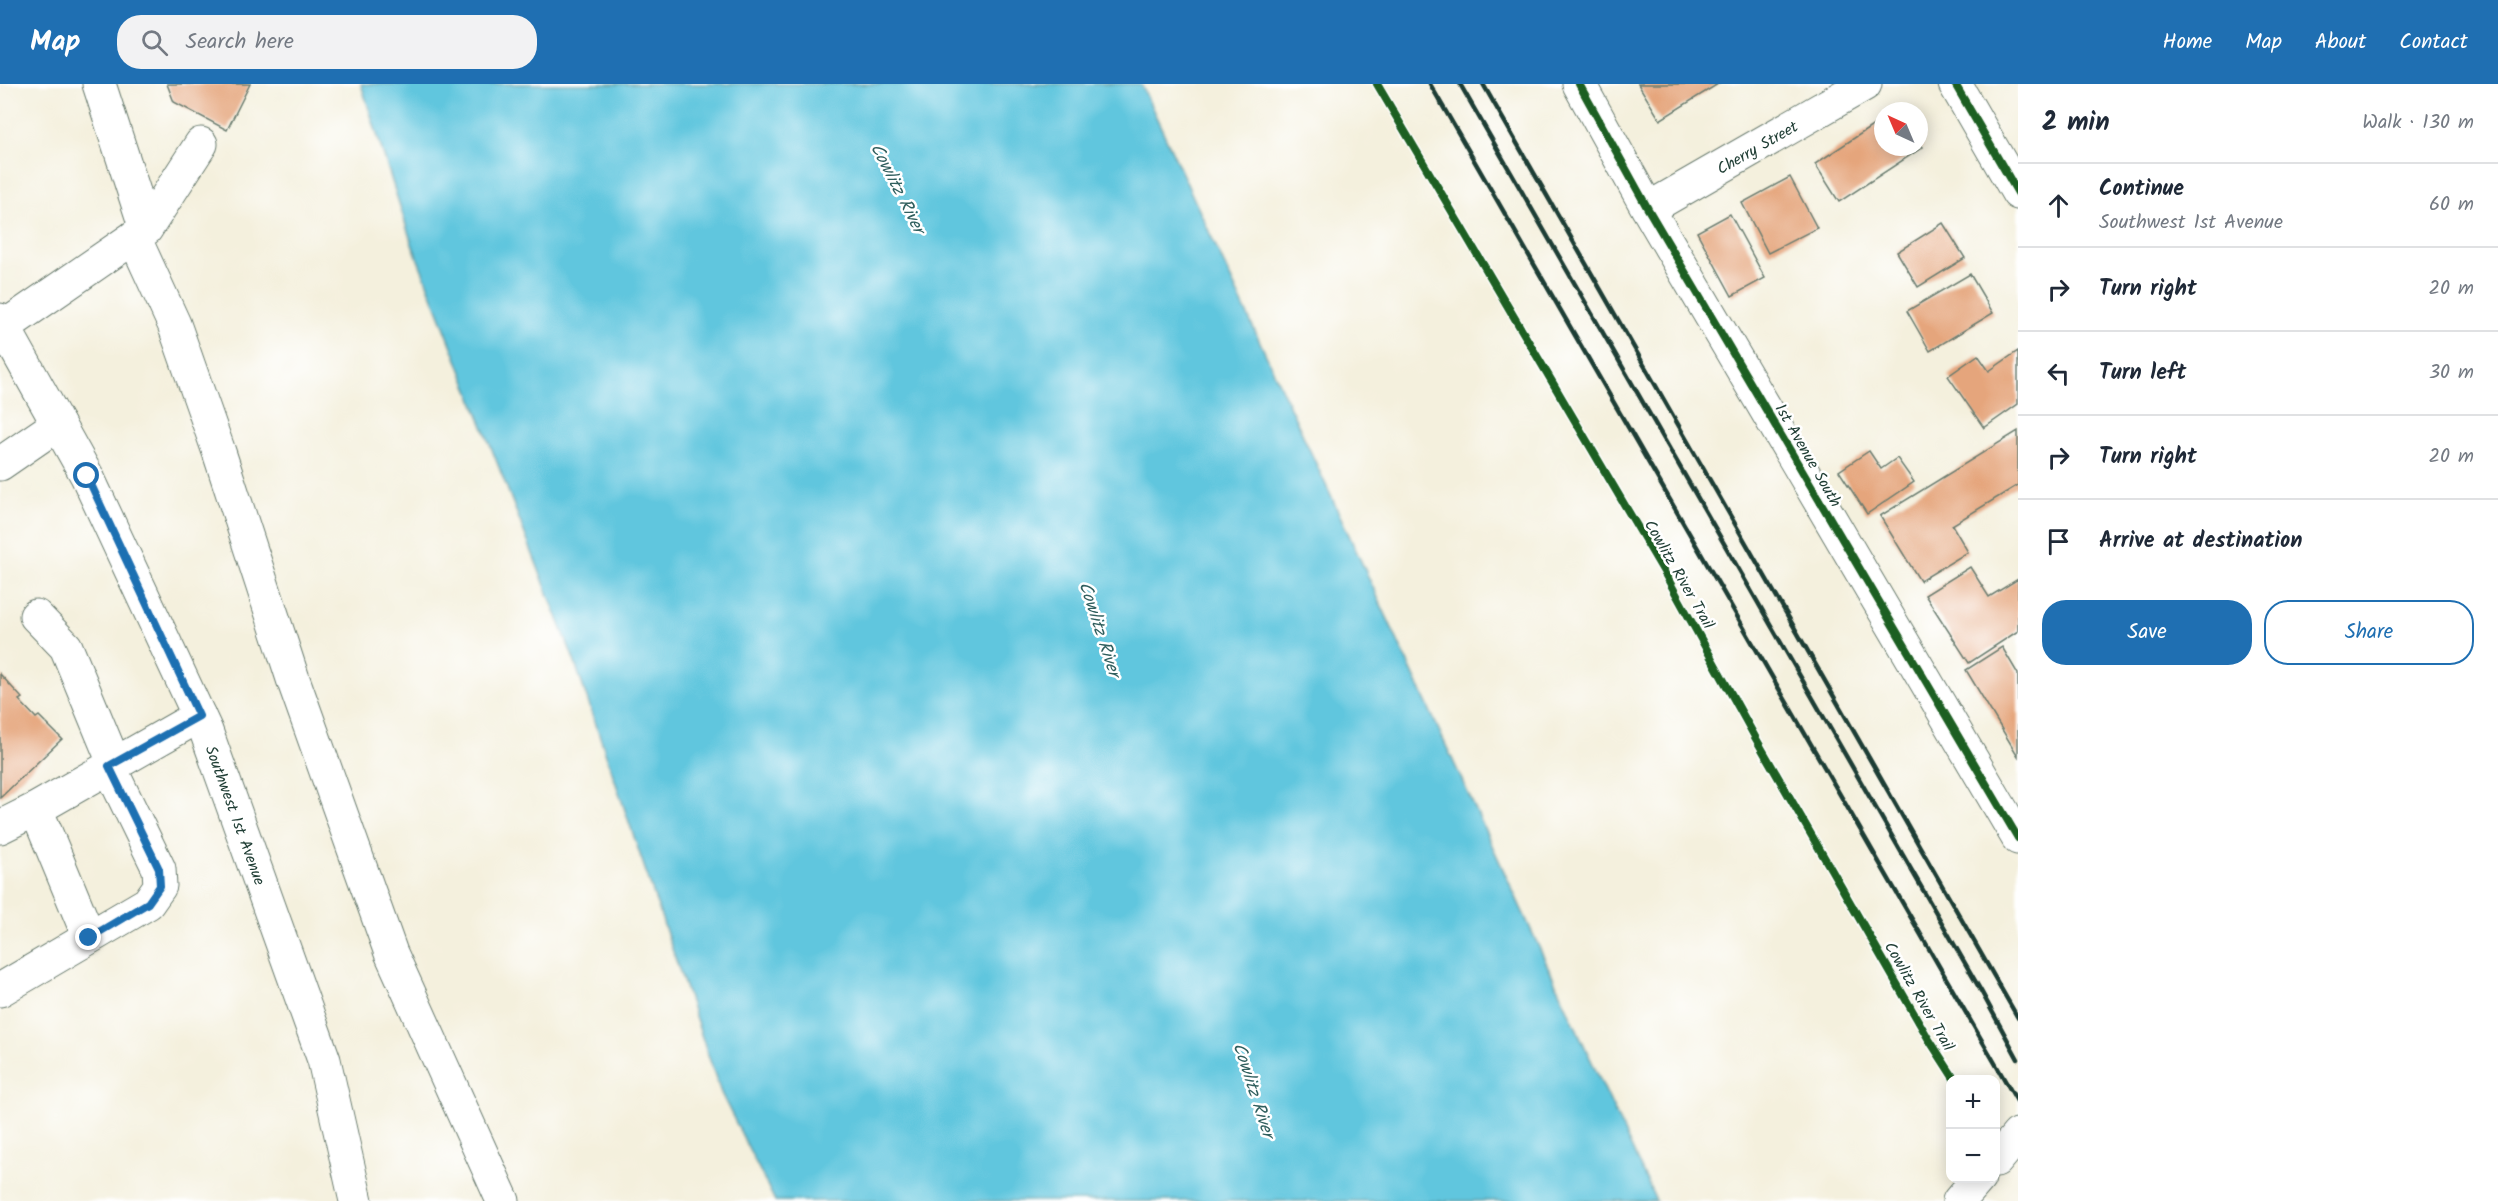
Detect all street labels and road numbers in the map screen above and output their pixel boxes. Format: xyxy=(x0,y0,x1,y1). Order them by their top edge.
street label: Cherry Street xyxy=(1712,114,1804,182)
street label: 1st Avenue South xyxy=(1768,399,1848,512)
street label: Cowlitz River Trail xyxy=(1637,515,1720,634)
street label: Southwest 1st Avenue xyxy=(198,742,272,889)
street label: Cowlitz River Trail xyxy=(1877,937,1960,1056)

